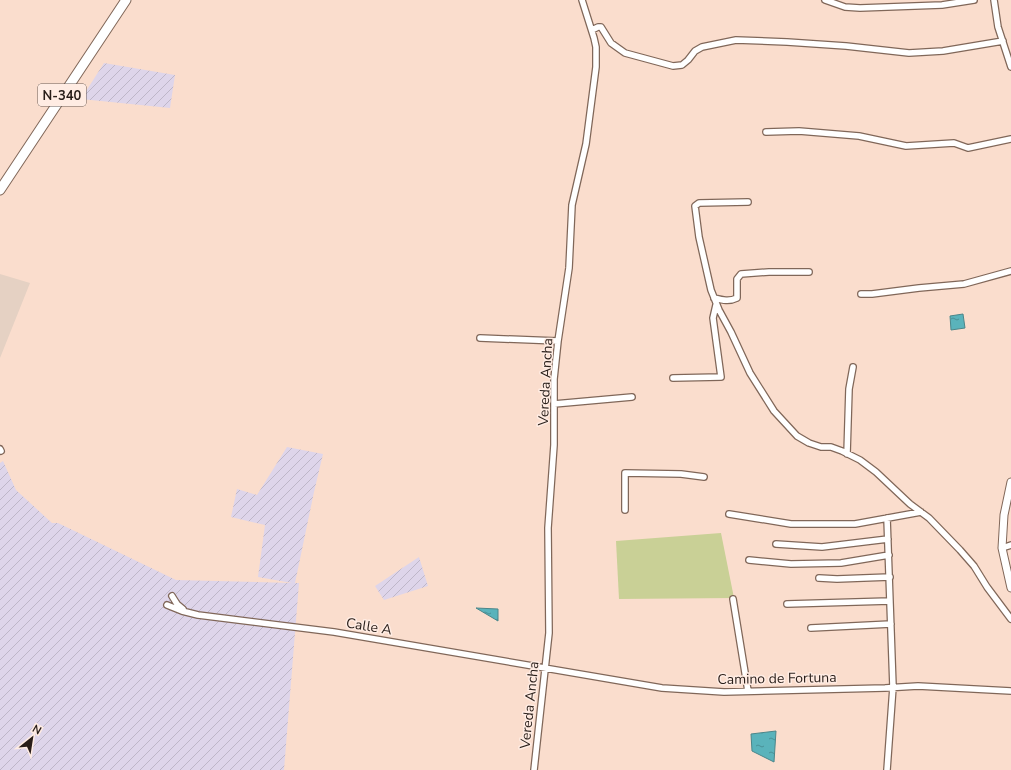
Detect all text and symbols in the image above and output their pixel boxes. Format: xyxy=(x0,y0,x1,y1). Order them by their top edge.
road number: N-340 xyxy=(38,84,86,106)
street label: Vereda Ancha xyxy=(534,338,557,427)
street label: Calle A xyxy=(345,614,393,639)
street label: Vereda Ancha xyxy=(515,660,544,751)
street label: Camino de Fortuna xyxy=(717,668,837,689)
north arrow xyxy=(12,718,52,758)
text: N xyxy=(29,721,44,738)

